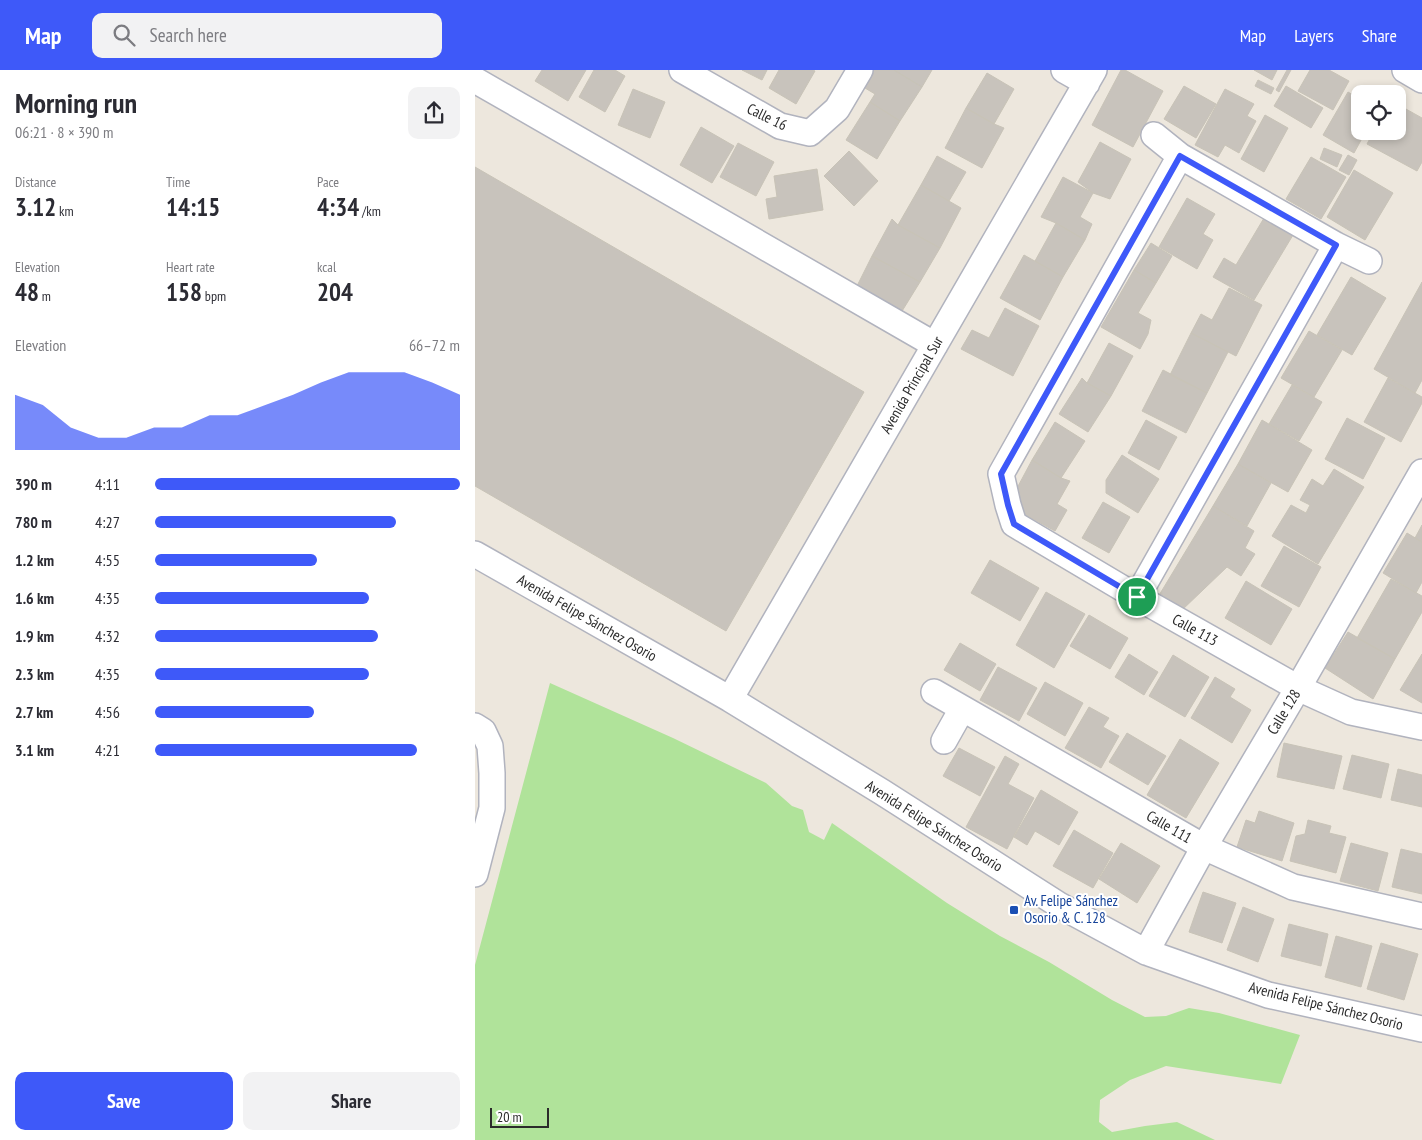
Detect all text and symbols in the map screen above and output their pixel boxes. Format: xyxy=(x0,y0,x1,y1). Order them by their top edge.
search box xyxy=(92,13,442,58)
text: Map xyxy=(25,20,62,51)
icon: search xyxy=(110,21,138,49)
text: Search here xyxy=(150,23,227,47)
text: Map xyxy=(1240,24,1266,47)
text: Layers xyxy=(1294,24,1334,47)
text: Share xyxy=(1362,24,1397,47)
text: Morning run xyxy=(15,84,137,121)
map controls xyxy=(1351,85,1406,140)
button: locate xyxy=(1351,85,1406,140)
button: share xyxy=(408,87,460,139)
street label: Calle 16 xyxy=(744,99,791,135)
text: 06:21 · 8 × 390 m xyxy=(15,122,113,142)
text: Distance xyxy=(15,173,56,191)
text: Time xyxy=(166,173,190,191)
text: Pace xyxy=(317,173,339,191)
text: 3.12 xyxy=(15,191,56,223)
text: 14:15 xyxy=(166,191,220,223)
text: 4:34 xyxy=(317,191,359,223)
text: km xyxy=(56,202,74,220)
text: /km xyxy=(359,202,381,220)
text: Elevation xyxy=(15,258,60,276)
text: Heart rate xyxy=(166,258,215,276)
text: kcal xyxy=(317,258,336,276)
text: 48 xyxy=(15,276,39,308)
text: 158 xyxy=(166,276,202,308)
text: 204 xyxy=(317,276,353,308)
text: m xyxy=(39,287,51,305)
text: bpm xyxy=(202,287,226,305)
street label: Avenida Principal Sur xyxy=(876,332,948,437)
text: Elevation xyxy=(15,335,66,355)
text: 66–72 m xyxy=(409,335,460,355)
text: 390 m xyxy=(15,474,52,494)
text: 4:11 xyxy=(95,474,120,494)
text: 780 m xyxy=(15,512,52,532)
text: 4:27 xyxy=(95,512,120,532)
text: 1.2 km xyxy=(15,550,54,570)
text: 4:55 xyxy=(95,550,120,570)
street label: Avenida Felipe Sánchez Osorio xyxy=(514,570,660,665)
pin xyxy=(1116,576,1158,618)
icon: arrive xyxy=(1123,583,1151,611)
text: 1.6 km xyxy=(15,588,54,608)
text: 4:35 xyxy=(95,588,120,608)
street label: Calle 113 xyxy=(1169,609,1221,650)
text: 1.9 km xyxy=(15,626,54,646)
text: 4:32 xyxy=(95,626,120,646)
text: 2.3 km xyxy=(15,664,54,684)
text: 4:35 xyxy=(95,664,120,684)
street label: Calle 128 xyxy=(1263,686,1304,738)
text: 2.7 km xyxy=(15,702,53,722)
text: 4:56 xyxy=(95,702,120,722)
text: 3.1 km xyxy=(15,740,54,760)
text: 4:21 xyxy=(95,740,120,760)
street label: Avenida Felipe Sánchez Osorio xyxy=(862,776,1006,876)
street label: Calle 111 xyxy=(1143,806,1195,847)
place label: Av. Felipe Sánchez Osorio & C. 128 xyxy=(1024,891,1118,927)
marker: Av. Felipe Sánchez Osorio & C. 128 xyxy=(1008,904,1020,916)
street label: Avenida Felipe Sánchez Osorio xyxy=(1247,977,1405,1034)
button: Save xyxy=(15,1072,233,1130)
button: Share xyxy=(243,1072,460,1130)
scale bar xyxy=(490,1105,549,1128)
text: 20 m xyxy=(497,1108,522,1126)

